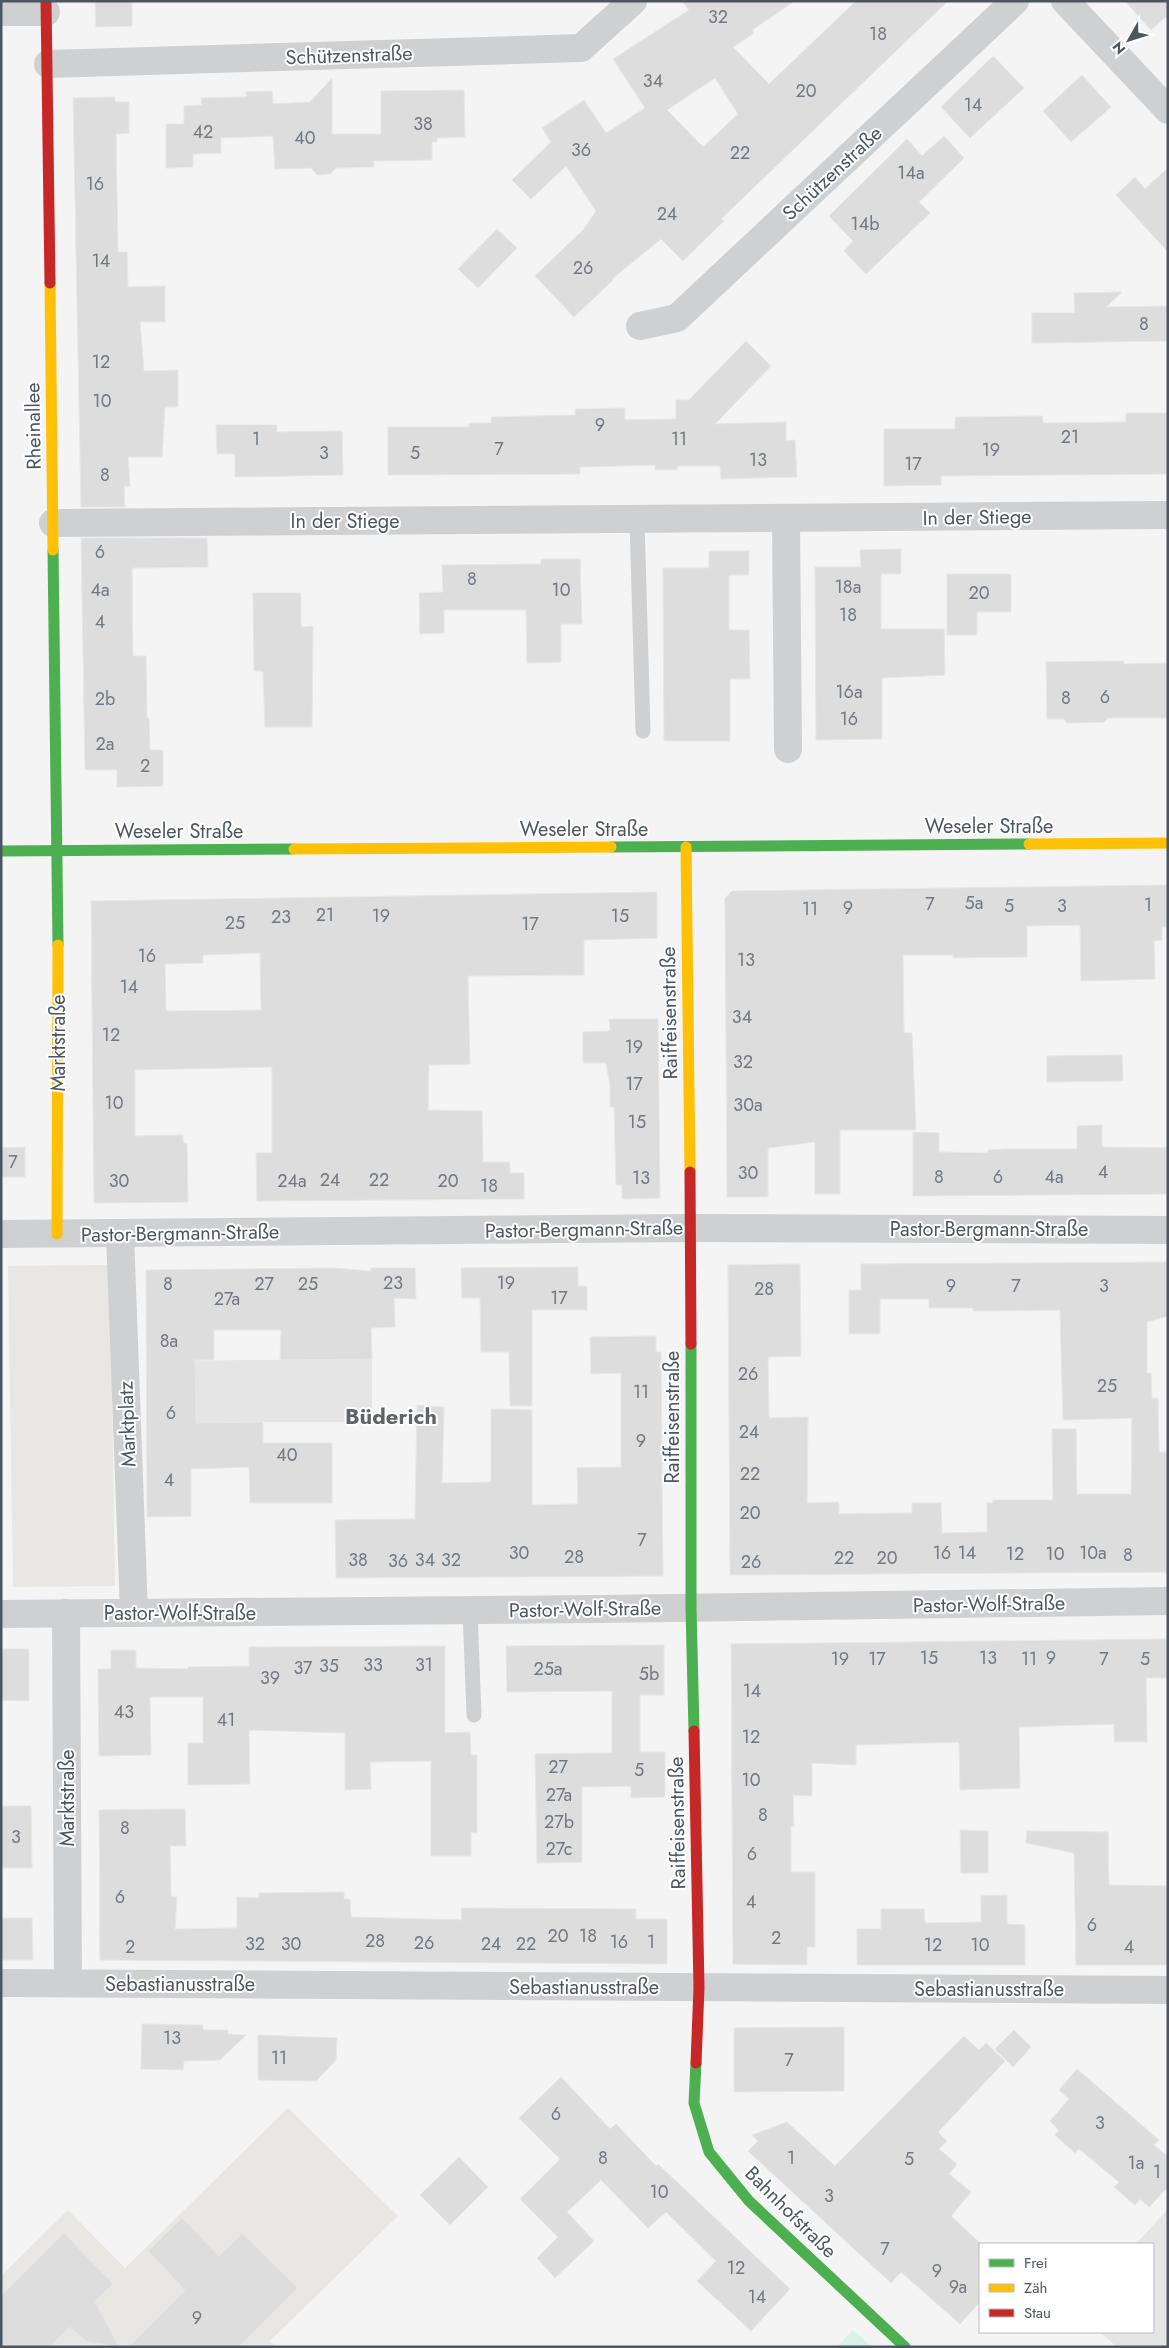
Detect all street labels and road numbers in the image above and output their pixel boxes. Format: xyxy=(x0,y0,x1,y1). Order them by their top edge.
street label: Schützenstraße xyxy=(285,39,413,72)
street label: Schützenstraße xyxy=(776,119,889,227)
street label: Rheinallee xyxy=(18,382,49,470)
street label: In der Stiege xyxy=(922,502,1032,533)
street label: In der Stiege xyxy=(291,507,399,536)
street label: Weseler Straße xyxy=(925,812,1053,841)
street label: Weseler Straße xyxy=(520,815,648,844)
street label: Weseler Straße xyxy=(115,817,243,846)
street label: Raiffeisenstraße xyxy=(654,946,685,1080)
street label: Marktstraße xyxy=(44,994,73,1092)
street label: Pastor-Bergmann-Straße xyxy=(485,1213,683,1246)
street label: Pastor-Bergmann-Straße xyxy=(890,1215,1088,1244)
street label: Pastor-Bergmann-Straße xyxy=(81,1217,279,1250)
street label: Raiffeisenstraße xyxy=(658,1351,687,1483)
street label: Marktplatz xyxy=(112,1381,143,1467)
street label: Pastor-Wolf-Straße xyxy=(913,1589,1065,1620)
street label: Pastor-Wolf-Straße xyxy=(509,1594,661,1625)
street label: Pastor-Wolf-Straße xyxy=(104,1599,256,1628)
street label: Marktstraße xyxy=(53,1749,82,1847)
street label: Raiffeisenstraße xyxy=(662,1756,693,1890)
street label: Sebastianusstraße xyxy=(105,1970,255,1999)
street label: Sebastianusstraße xyxy=(509,1973,659,2002)
street label: Sebastianusstraße xyxy=(914,1975,1064,2004)
street label: Bahnhofstraße xyxy=(738,2160,843,2265)

